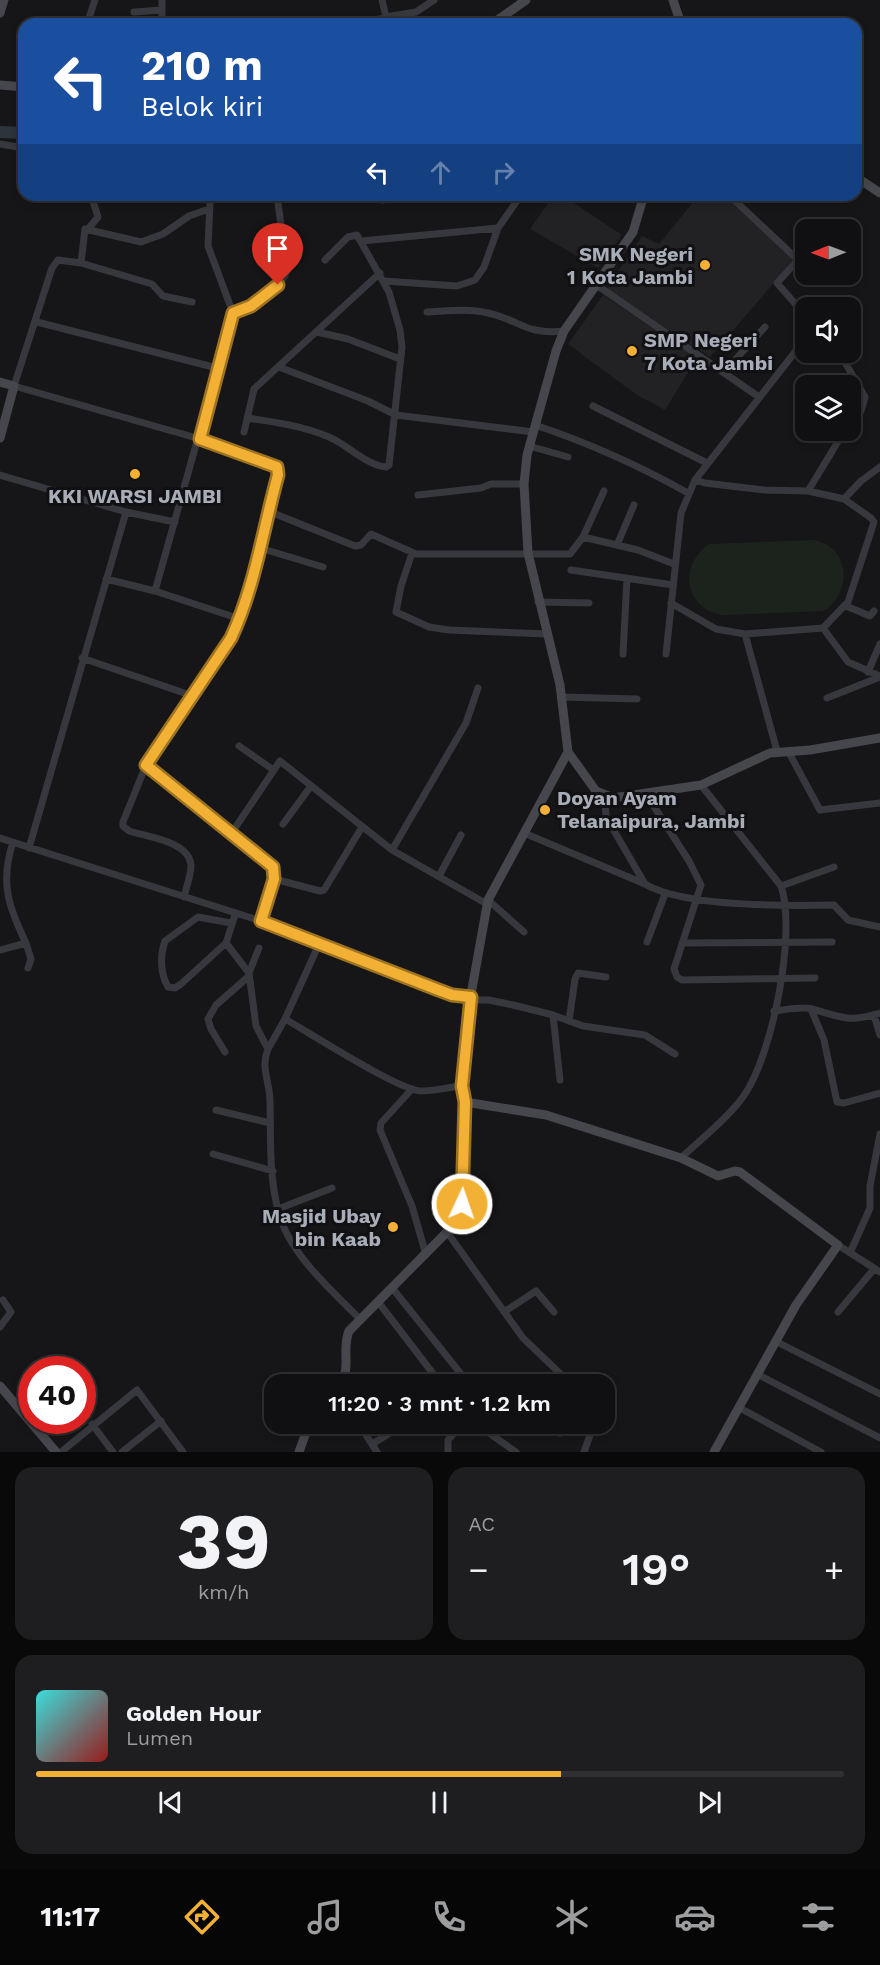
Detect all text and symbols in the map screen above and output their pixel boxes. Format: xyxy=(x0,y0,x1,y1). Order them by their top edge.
text: 210 m xyxy=(141,41,263,90)
icon: left xyxy=(42,42,120,120)
text: Belok kiri xyxy=(141,91,263,123)
icon: left xyxy=(361,156,394,189)
icon: ahead xyxy=(424,156,457,189)
icon: right xyxy=(487,156,520,189)
north arrow xyxy=(795,219,861,285)
map controls xyxy=(795,219,861,441)
pin xyxy=(252,223,303,285)
icon: arrive xyxy=(261,232,294,265)
place label: SMK Negeri 1 Kota Jambi xyxy=(567,242,693,289)
marker: SMK Negeri 1 Kota Jambi xyxy=(698,258,712,272)
button: sound xyxy=(795,297,861,363)
place label: SMP Negeri 7 Kota Jambi xyxy=(644,328,773,375)
marker: SMP Negeri 7 Kota Jambi xyxy=(625,344,639,358)
button: layers xyxy=(795,375,861,441)
marker: KKI WARSI JAMBI xyxy=(128,467,142,481)
place label: KKI WARSI JAMBI xyxy=(48,484,222,508)
place label: Doyan Ayam Telanaipura, Jambi xyxy=(557,786,745,833)
marker: Doyan Ayam Telanaipura, Jambi xyxy=(538,803,552,817)
position arrow xyxy=(430,1172,494,1236)
place label: Masjid Ubay bin Kaab xyxy=(262,1204,382,1251)
marker: Masjid Ubay bin Kaab xyxy=(386,1220,400,1234)
speed limit sign: 40 xyxy=(18,1356,96,1434)
text: 11:20 · 3 mnt · 1.2 km xyxy=(328,1391,551,1416)
text: 39 xyxy=(177,1495,271,1587)
text: AC xyxy=(469,1512,495,1536)
text: 19° xyxy=(622,1543,690,1596)
text: − xyxy=(469,1550,488,1589)
text: + xyxy=(824,1550,844,1589)
text: km/h xyxy=(198,1580,250,1604)
text: Golden Hour xyxy=(126,1701,261,1726)
text: Lumen xyxy=(126,1726,193,1750)
icon: previous xyxy=(154,1786,187,1819)
icon: pause xyxy=(423,1786,456,1819)
icon: next xyxy=(693,1786,726,1819)
icon: directions xyxy=(181,1896,223,1938)
icon: music xyxy=(304,1896,346,1938)
icon: phone xyxy=(428,1896,470,1938)
icon: climate xyxy=(551,1896,593,1938)
icon: car xyxy=(674,1896,716,1938)
icon: filters xyxy=(797,1896,839,1938)
text: 11:17 xyxy=(41,1901,100,1933)

